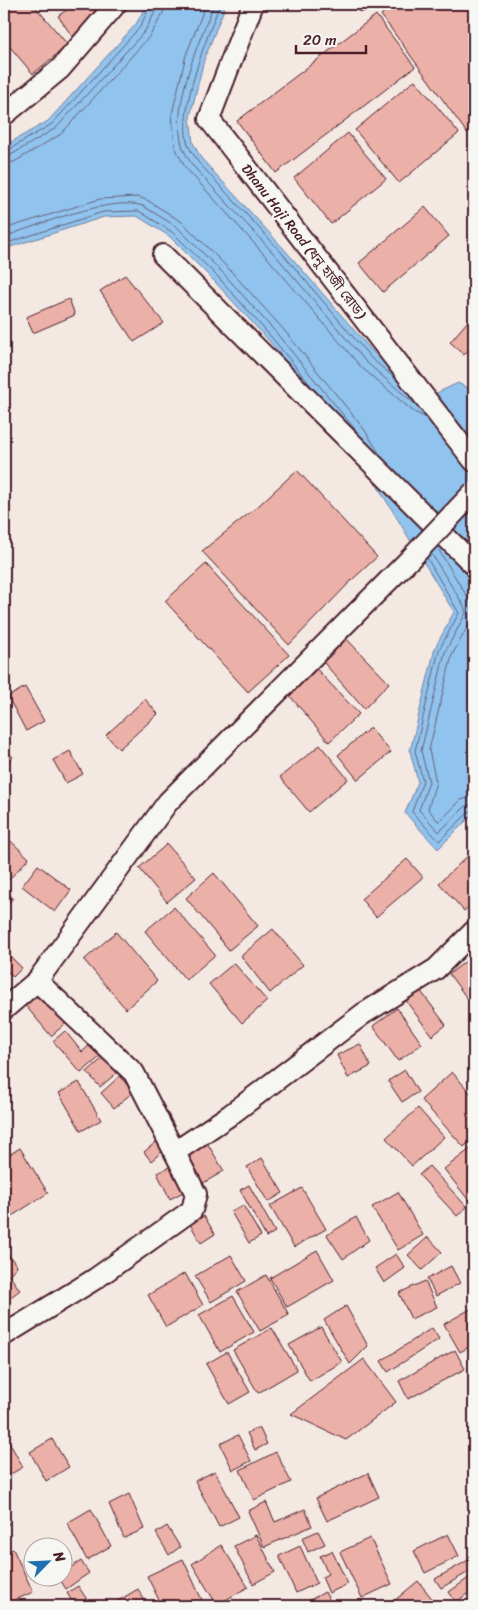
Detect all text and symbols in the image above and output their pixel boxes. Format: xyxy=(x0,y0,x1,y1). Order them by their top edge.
scale bar xyxy=(296,22,366,54)
text: 20 m xyxy=(303,27,337,53)
street label: Dhanu Haji Road (ধনু হাজী রোড) xyxy=(235,158,373,325)
north arrow xyxy=(22,1538,72,1588)
text: N xyxy=(46,1546,73,1567)

